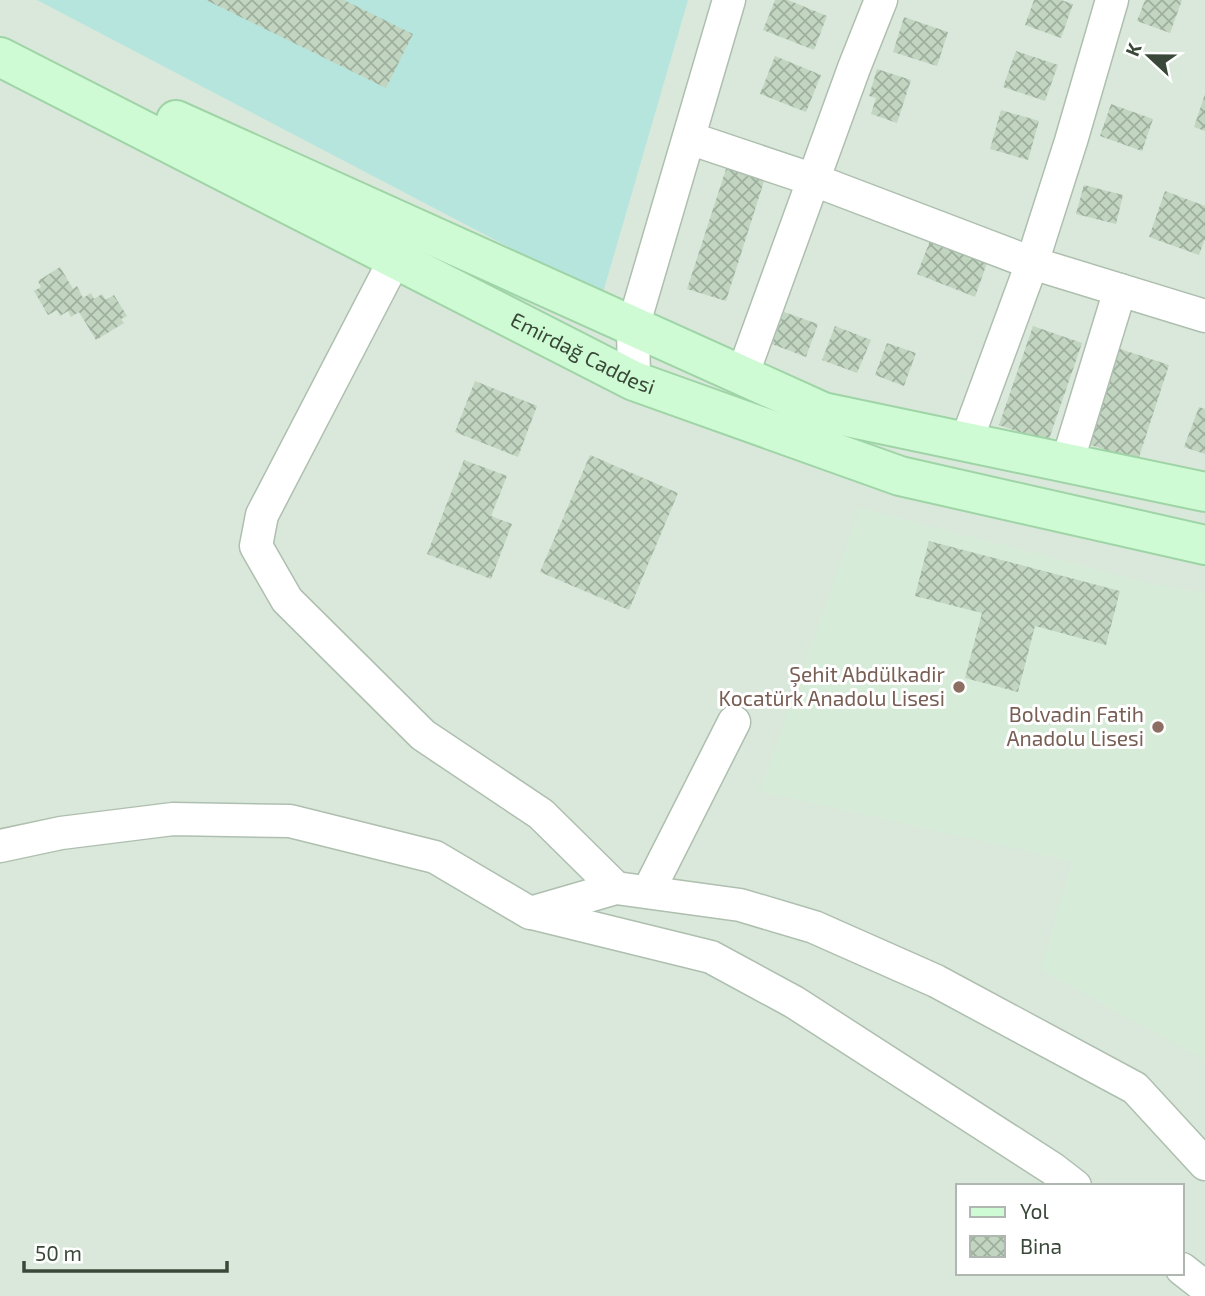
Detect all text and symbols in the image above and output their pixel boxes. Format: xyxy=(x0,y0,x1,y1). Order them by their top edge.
north arrow xyxy=(1114,21,1184,91)
text: K xyxy=(1120,40,1146,59)
street label: Emirdağ Caddesi xyxy=(507,306,659,398)
place label: Şehit Abdülkadir Kocatürk Anadolu Lisesi xyxy=(719,661,946,710)
marker: Şehit Abdülkadir Kocatürk Anadolu Lisesi xyxy=(951,679,967,695)
place label: Bolvadin Fatih Anadolu Lisesi xyxy=(1007,701,1144,750)
marker: Bolvadin Fatih Anadolu Lisesi xyxy=(1150,719,1166,735)
legend xyxy=(956,1184,1184,1275)
text: Yol xyxy=(1020,1198,1049,1223)
scale bar xyxy=(24,1230,228,1274)
text: Bina xyxy=(1020,1233,1062,1258)
text: 50 m xyxy=(35,1240,82,1265)

